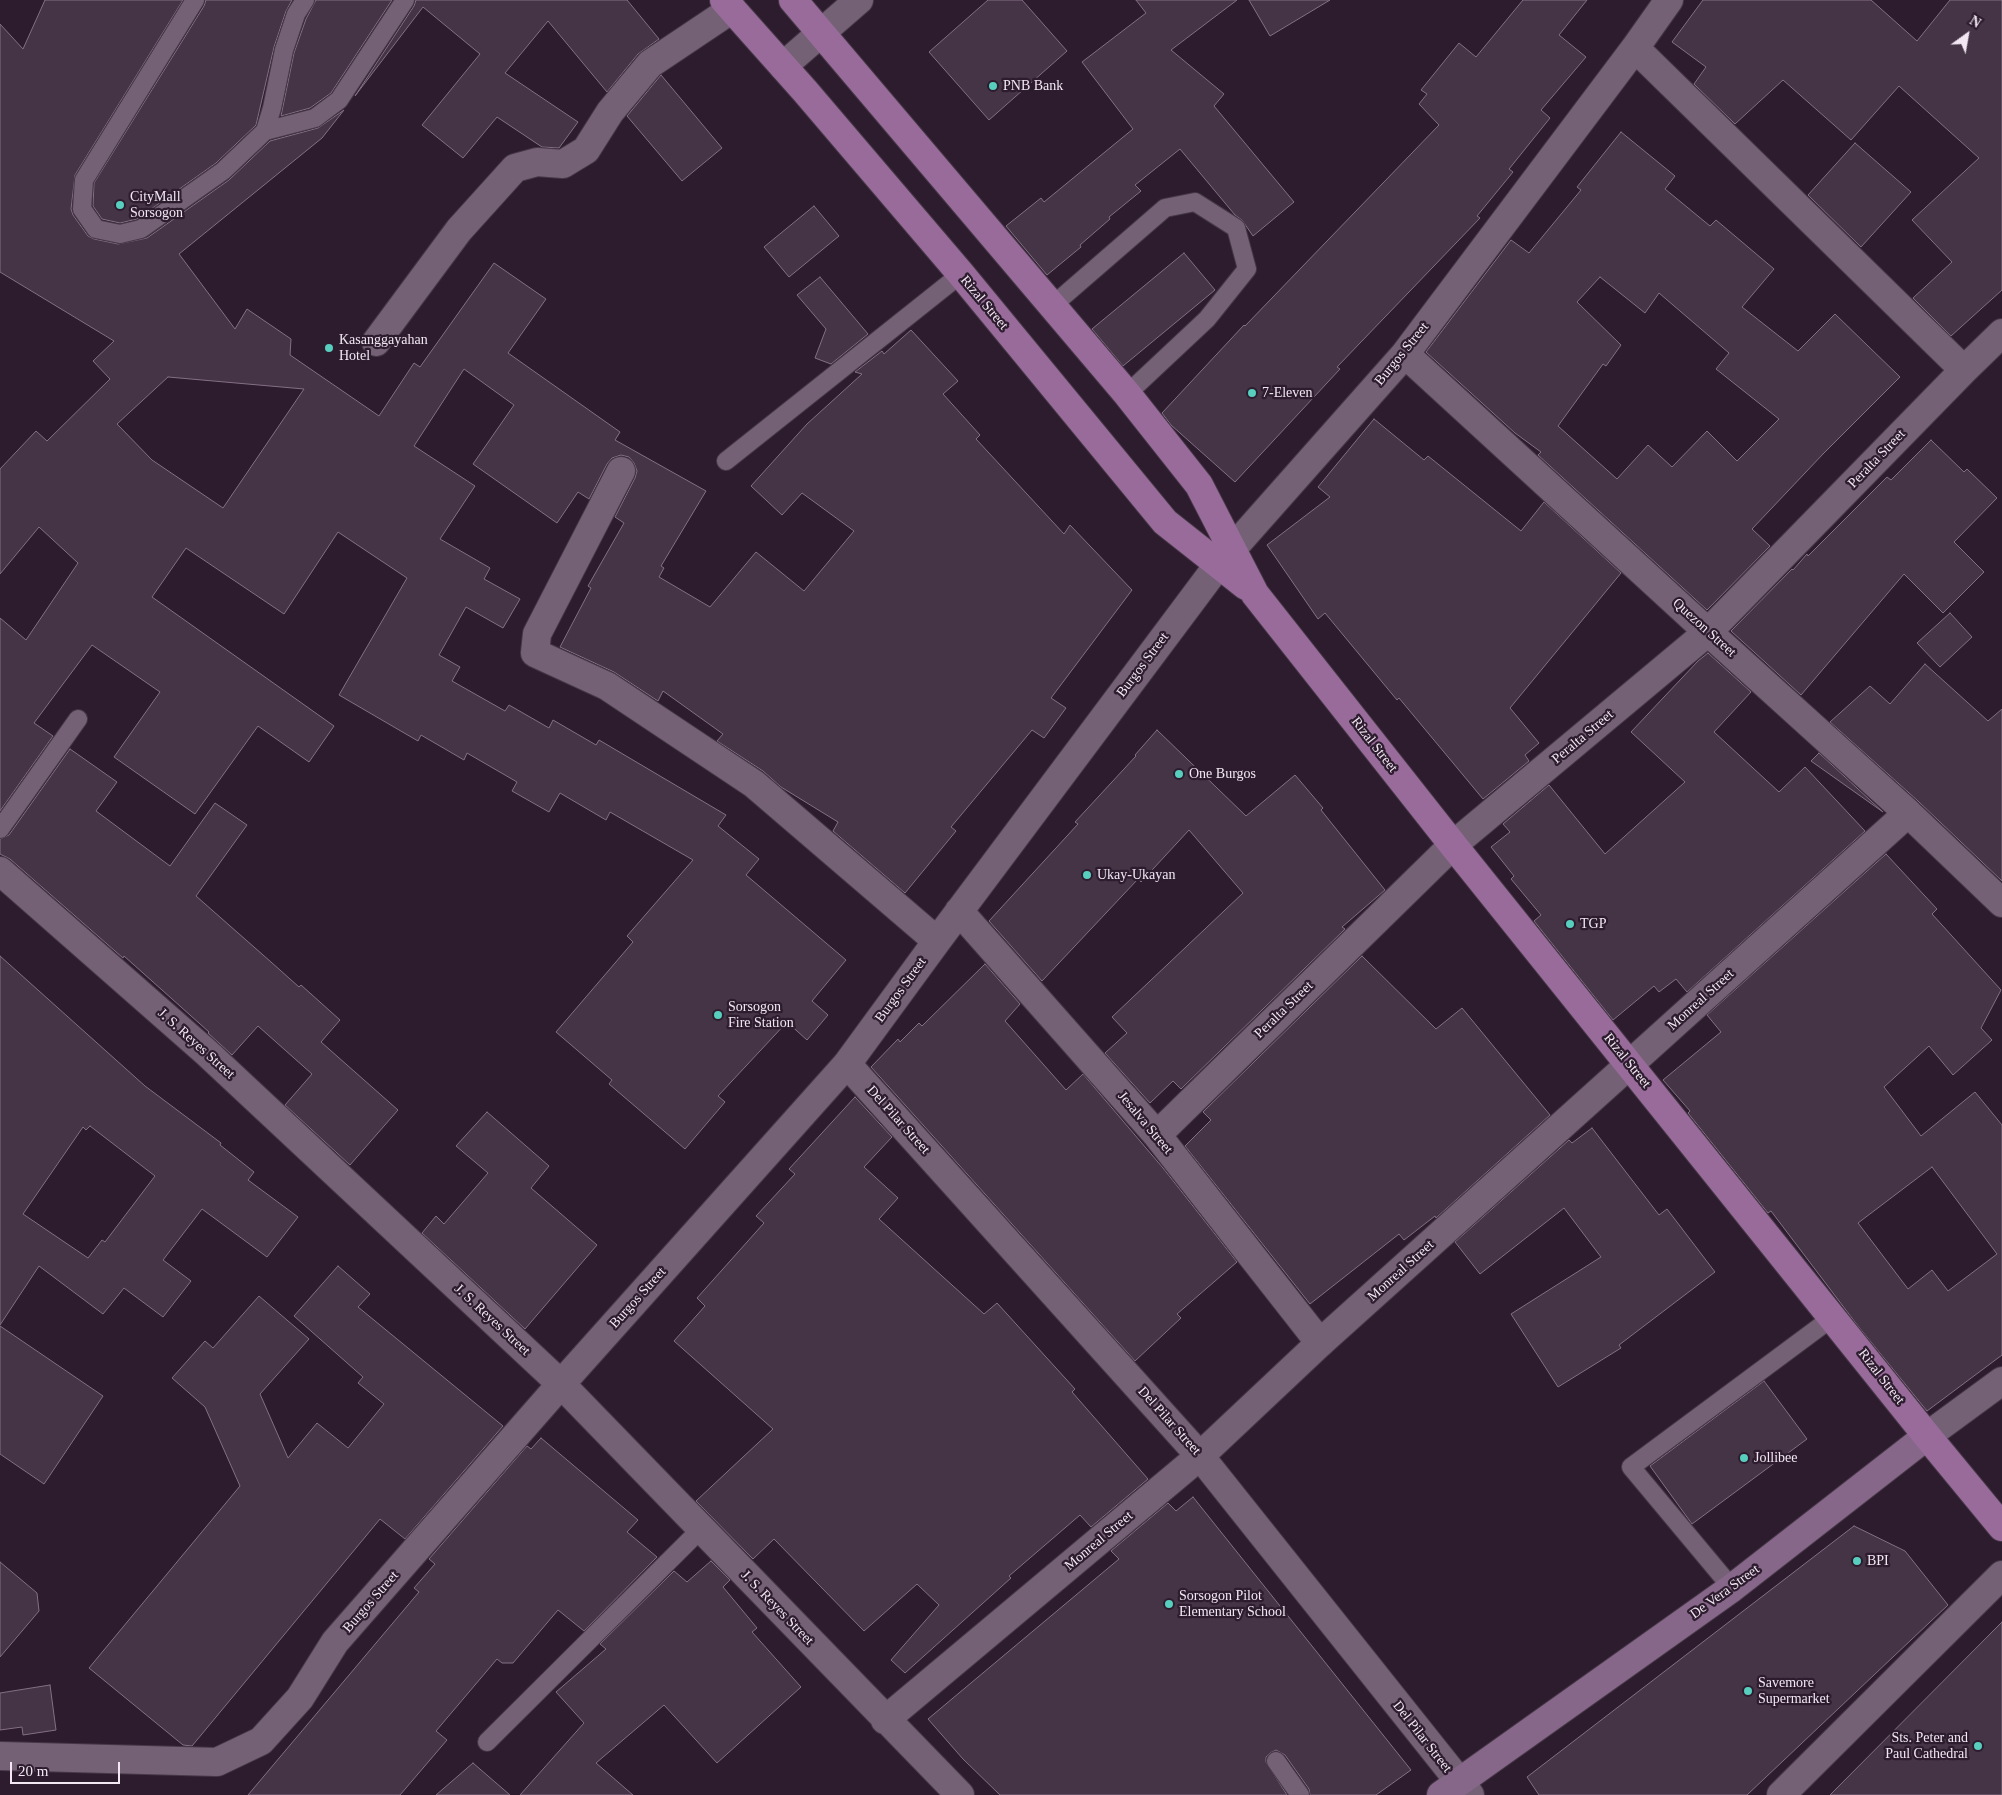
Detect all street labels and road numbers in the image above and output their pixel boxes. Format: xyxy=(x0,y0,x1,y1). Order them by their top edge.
street label: Rizal Street xyxy=(956,272,1012,334)
street label: Burgos Street xyxy=(1371,319,1433,389)
street label: Peralta Street xyxy=(1845,426,1909,492)
street label: Quezon Street xyxy=(1669,595,1739,661)
street label: Burgos Street xyxy=(1113,629,1173,701)
street label: Peralta Street xyxy=(1549,706,1617,768)
street label: Rizal Street xyxy=(1347,714,1401,776)
street label: Burgos Street xyxy=(872,954,930,1026)
street label: Monreal Street xyxy=(1664,966,1738,1034)
street label: Peralta Street xyxy=(1251,978,1317,1042)
street label: J. S. Reyes Street xyxy=(154,1005,238,1083)
street label: Rizal Street xyxy=(1600,1030,1654,1092)
street label: Del Pilar Street xyxy=(863,1082,933,1158)
street label: Jesalva Street xyxy=(1114,1088,1176,1158)
street label: Monreal Street xyxy=(1364,1237,1438,1305)
street label: Burgos Street xyxy=(606,1264,670,1332)
street label: J. S. Reyes Street xyxy=(451,1281,533,1359)
street label: Rizal Street xyxy=(1854,1346,1908,1408)
street label: Del Pilar Street xyxy=(1134,1383,1204,1459)
street label: Monreal Street xyxy=(1062,1508,1136,1574)
street label: De Vera Street xyxy=(1687,1561,1763,1623)
street label: J. S. Reyes Street xyxy=(737,1567,817,1649)
street label: Burgos Street xyxy=(340,1568,402,1636)
street label: Del Pilar Street xyxy=(1389,1698,1455,1776)

